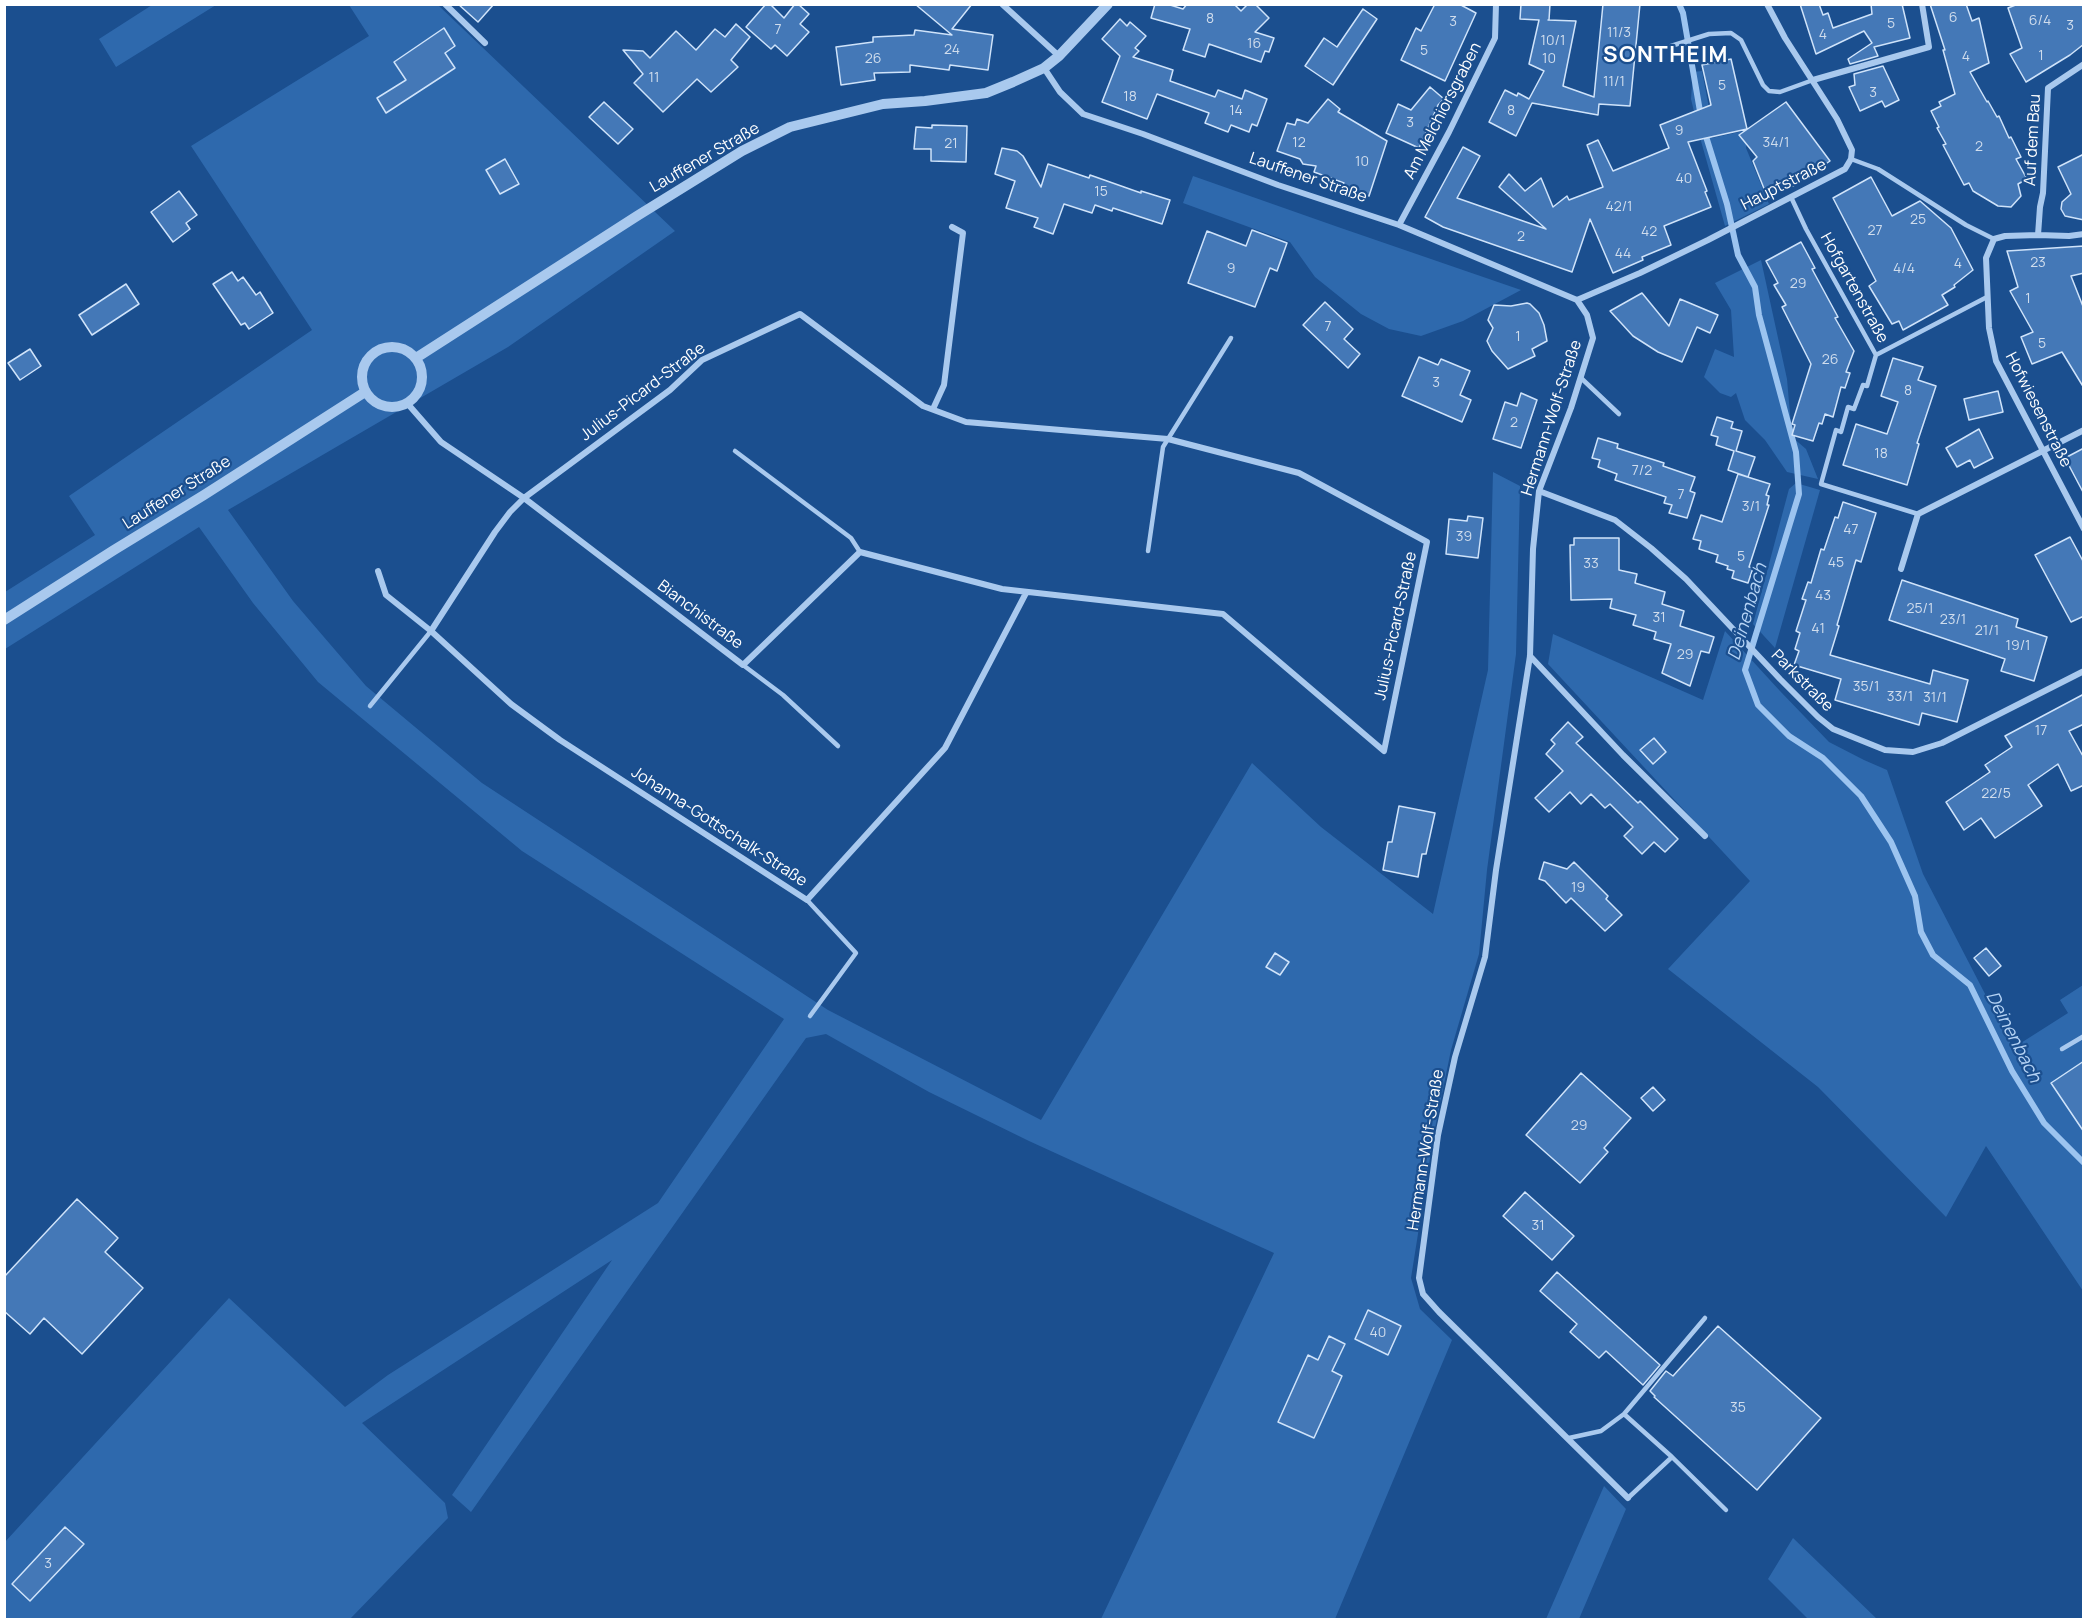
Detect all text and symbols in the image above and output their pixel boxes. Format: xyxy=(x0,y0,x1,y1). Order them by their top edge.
house number: 6 xyxy=(1949,10,1957,26)
house number: 8 xyxy=(1206,11,1214,27)
house number: 6/4 xyxy=(2029,13,2051,29)
house number: 3 xyxy=(1449,14,1457,30)
house number: 5 xyxy=(1887,16,1895,32)
house number: 3 xyxy=(2066,18,2074,34)
house number: 7 xyxy=(774,22,782,38)
house number: 11/3 xyxy=(1607,25,1631,41)
house number: 4 xyxy=(1819,27,1827,43)
house number: 10/1 xyxy=(1541,33,1565,49)
house number: 16 xyxy=(1247,36,1261,52)
street label: Am Melchiorsgraben xyxy=(1400,39,1486,183)
house number: 24 xyxy=(944,42,960,58)
house number: 5 xyxy=(1420,43,1428,59)
district label: SONTHEIM xyxy=(1603,43,1729,69)
house number: 1 xyxy=(2038,48,2044,64)
house number: 4 xyxy=(1962,49,1970,65)
house number: 26 xyxy=(865,51,881,67)
house number: 10 xyxy=(1542,51,1556,67)
house number: 11 xyxy=(649,70,659,86)
house number: 11/1 xyxy=(1603,74,1625,90)
house number: 5 xyxy=(1718,78,1726,94)
house number: 3 xyxy=(1869,85,1877,101)
house number: 18 xyxy=(1123,89,1137,105)
street label: Auf dem Bau xyxy=(2021,94,2045,186)
house number: 14 xyxy=(1229,103,1243,119)
house number: 8 xyxy=(1507,103,1515,119)
house number: 3 xyxy=(1406,115,1414,131)
street label: Lauffener Straße xyxy=(647,119,763,197)
house number: 9 xyxy=(1675,123,1683,139)
house number: 12 xyxy=(1292,135,1306,151)
house number: 34/1 xyxy=(1763,135,1789,151)
house number: 21 xyxy=(944,136,958,152)
house number: 2 xyxy=(1975,139,1983,155)
street label: Lauffener Straße xyxy=(1247,149,1369,207)
house number: 10 xyxy=(1355,154,1369,170)
street label: Hauptstraße xyxy=(1738,155,1830,215)
house number: 40 xyxy=(1676,171,1692,187)
house number: 15 xyxy=(1094,184,1108,200)
house number: 42/1 xyxy=(1605,199,1633,215)
house number: 25 xyxy=(1910,212,1926,228)
house number: 27 xyxy=(1867,223,1883,239)
house number: 42 xyxy=(1641,224,1657,240)
house number: 2 xyxy=(1517,229,1525,245)
street label: Hofgartenstraße xyxy=(1816,230,1892,346)
house number: 44 xyxy=(1615,246,1631,262)
house number: 23 xyxy=(2030,255,2046,271)
house number: 4 xyxy=(1954,256,1962,272)
house number: 9 xyxy=(1227,261,1235,277)
house number: 4/4 xyxy=(1893,261,1915,277)
house number: 29 xyxy=(1790,276,1806,292)
house number: 1 xyxy=(2025,291,2031,307)
house number: 7 xyxy=(1324,319,1332,335)
house number: 1 xyxy=(1515,329,1521,345)
house number: 5 xyxy=(2038,336,2046,352)
street label: Hermann-Wolf-Straße xyxy=(1518,338,1586,498)
street label: Julius-Picard-Straße xyxy=(577,339,709,445)
street label: Hofwiesenstraße xyxy=(2001,349,2075,471)
house number: 26 xyxy=(1822,352,1838,368)
house number: 3 xyxy=(1432,375,1440,391)
house number: 8 xyxy=(1904,383,1912,399)
house number: 2 xyxy=(1510,415,1518,431)
house number: 18 xyxy=(1874,446,1888,462)
street label: Lauffener Straße xyxy=(120,452,234,534)
house number: 7/2 xyxy=(1632,463,1652,479)
house number: 7 xyxy=(1677,487,1685,503)
house number: 3/1 xyxy=(1742,499,1760,515)
house number: 47 xyxy=(1843,522,1859,538)
house number: 39 xyxy=(1456,529,1472,545)
house number: 5 xyxy=(1737,549,1745,565)
street label: Julius-Picard-Straße xyxy=(1371,550,1421,702)
house number: 45 xyxy=(1828,555,1844,571)
house number: 33 xyxy=(1583,556,1599,572)
water label: Deinenbach xyxy=(1724,561,1772,663)
street label: Bianchistraße xyxy=(653,577,747,653)
house number: 43 xyxy=(1815,588,1831,604)
house number: 25/1 xyxy=(1907,601,1933,617)
house number: 31 xyxy=(1652,610,1666,626)
house number: 23/1 xyxy=(1940,612,1966,628)
house number: 41 xyxy=(1811,621,1825,637)
house number: 21/1 xyxy=(1975,623,1999,639)
house number: 19/1 xyxy=(2005,638,2031,654)
street label: Parkstraße xyxy=(1767,646,1837,716)
house number: 29 xyxy=(1677,647,1693,663)
house number: 35/1 xyxy=(1853,679,1879,695)
house number: 33/1 xyxy=(1887,689,1913,705)
house number: 31/1 xyxy=(1923,690,1947,706)
house number: 17 xyxy=(2035,723,2047,739)
street label: Johanna-Gottschalk-Straße xyxy=(628,763,810,891)
house number: 22/5 xyxy=(1981,786,2011,802)
house number: 19 xyxy=(1571,880,1585,896)
water label: Deinenbach xyxy=(1981,988,2045,1086)
street label: Hermann-Wolf-Straße xyxy=(1404,1068,1448,1232)
house number: 29 xyxy=(1571,1118,1587,1134)
house number: 31 xyxy=(1531,1218,1545,1234)
house number: 40 xyxy=(1370,1325,1386,1341)
house number: 35 xyxy=(1730,1400,1746,1416)
house number: 3 xyxy=(44,1556,52,1572)

